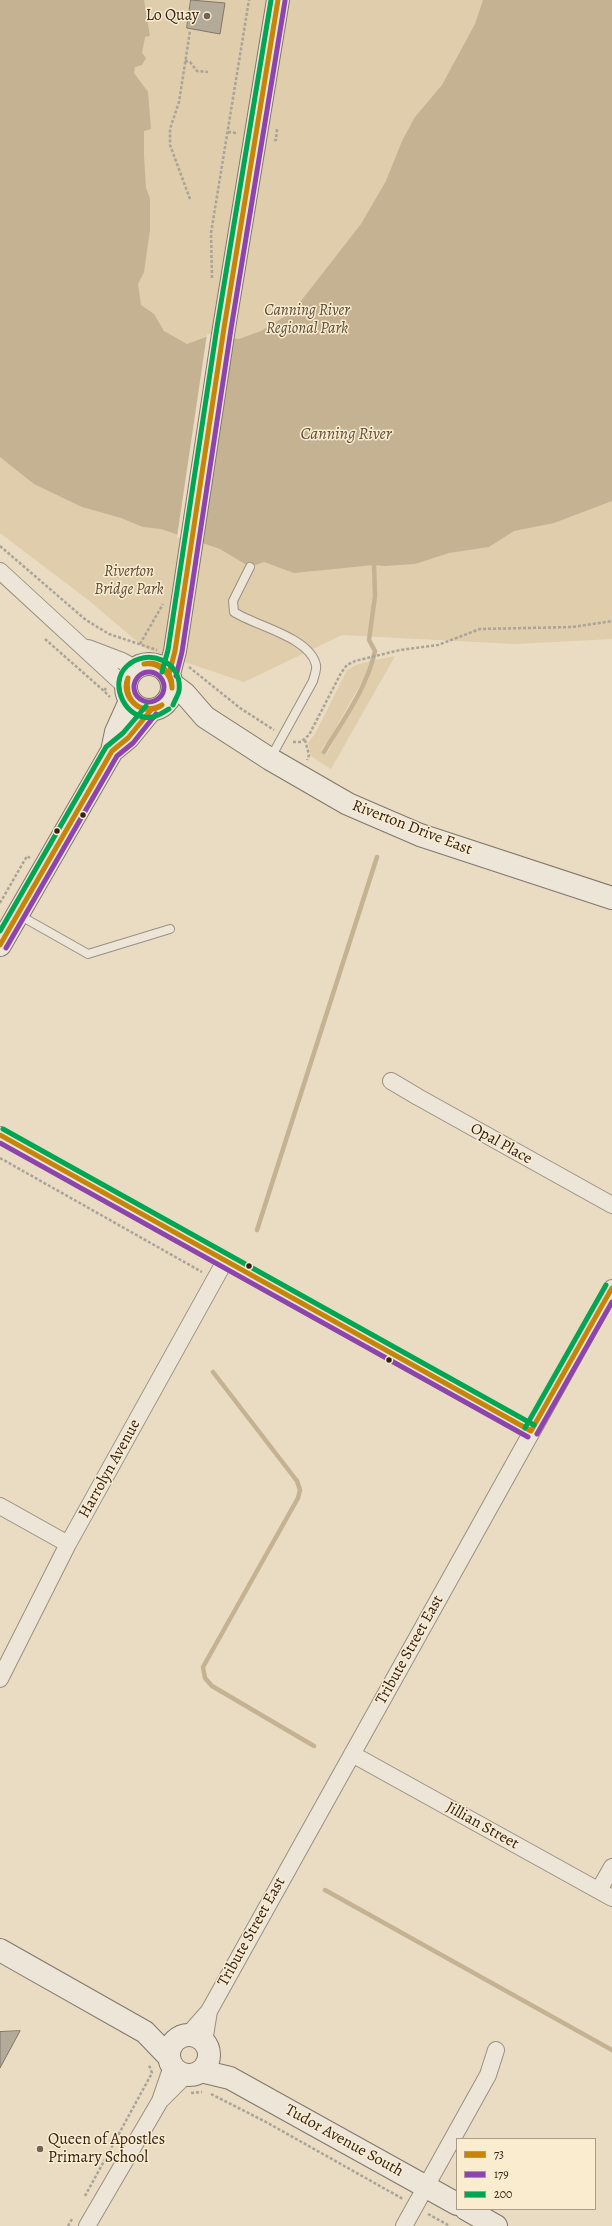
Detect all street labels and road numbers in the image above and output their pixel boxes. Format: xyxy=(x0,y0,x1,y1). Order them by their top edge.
street label: Riverton Drive East xyxy=(349,796,475,860)
street label: Opal Place xyxy=(467,1119,535,1169)
street label: Harrolyn Avenue xyxy=(75,1416,145,1522)
street label: Tribute Street East xyxy=(372,1592,448,1708)
street label: Jillian Street xyxy=(442,1798,522,1854)
street label: Tribute Street East xyxy=(214,1874,290,1990)
street label: Tudor Avenue South xyxy=(282,2101,406,2181)

